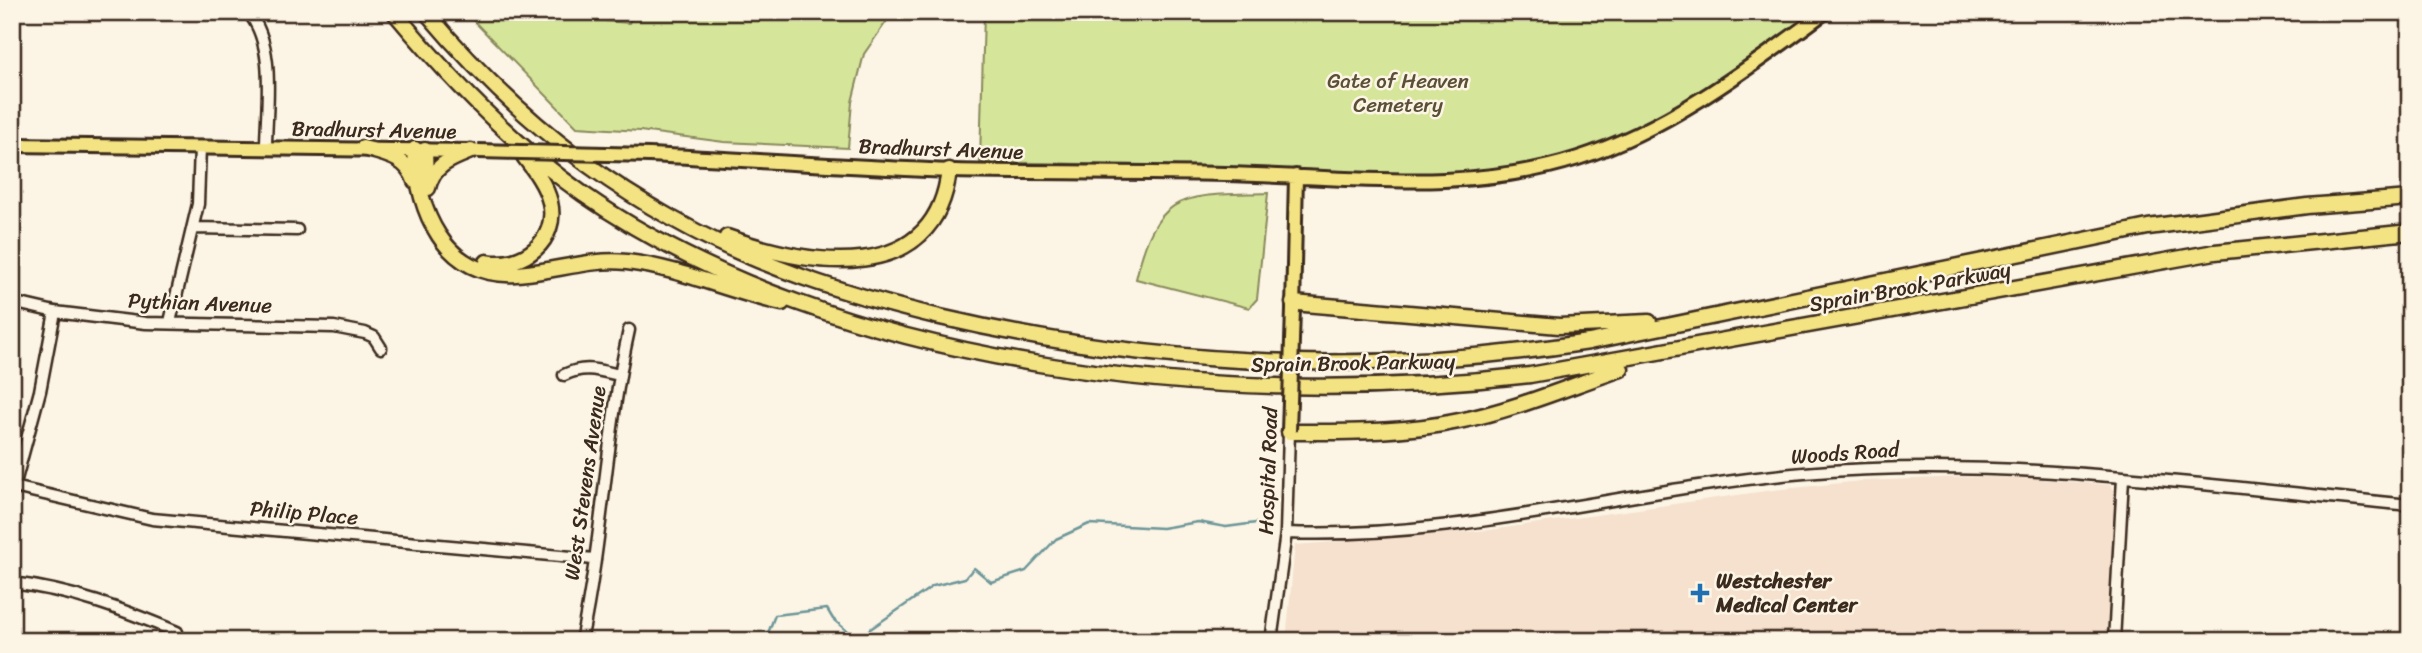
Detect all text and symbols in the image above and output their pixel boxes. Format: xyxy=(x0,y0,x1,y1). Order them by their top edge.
park label: Gate of Heaven Cemetery xyxy=(1327,62,1469,124)
street label: Bradhurst Avenue xyxy=(291,110,457,150)
street label: Bradhurst Avenue xyxy=(858,127,1024,171)
street label: Sprain Brook Parkway xyxy=(1806,251,2014,323)
street label: Pythian Avenue xyxy=(127,281,273,325)
street label: Sprain Brook Parkway xyxy=(1251,342,1456,384)
street label: West Stevens Avenue xyxy=(553,383,617,583)
street label: Hospital Road xyxy=(1247,405,1289,535)
street label: Woods Road xyxy=(1790,430,1902,476)
street label: Philip Place xyxy=(248,489,360,537)
place label: Westchester Medical Center xyxy=(1715,562,1858,624)
marker: Westchester Medical Center xyxy=(1690,583,1710,603)

